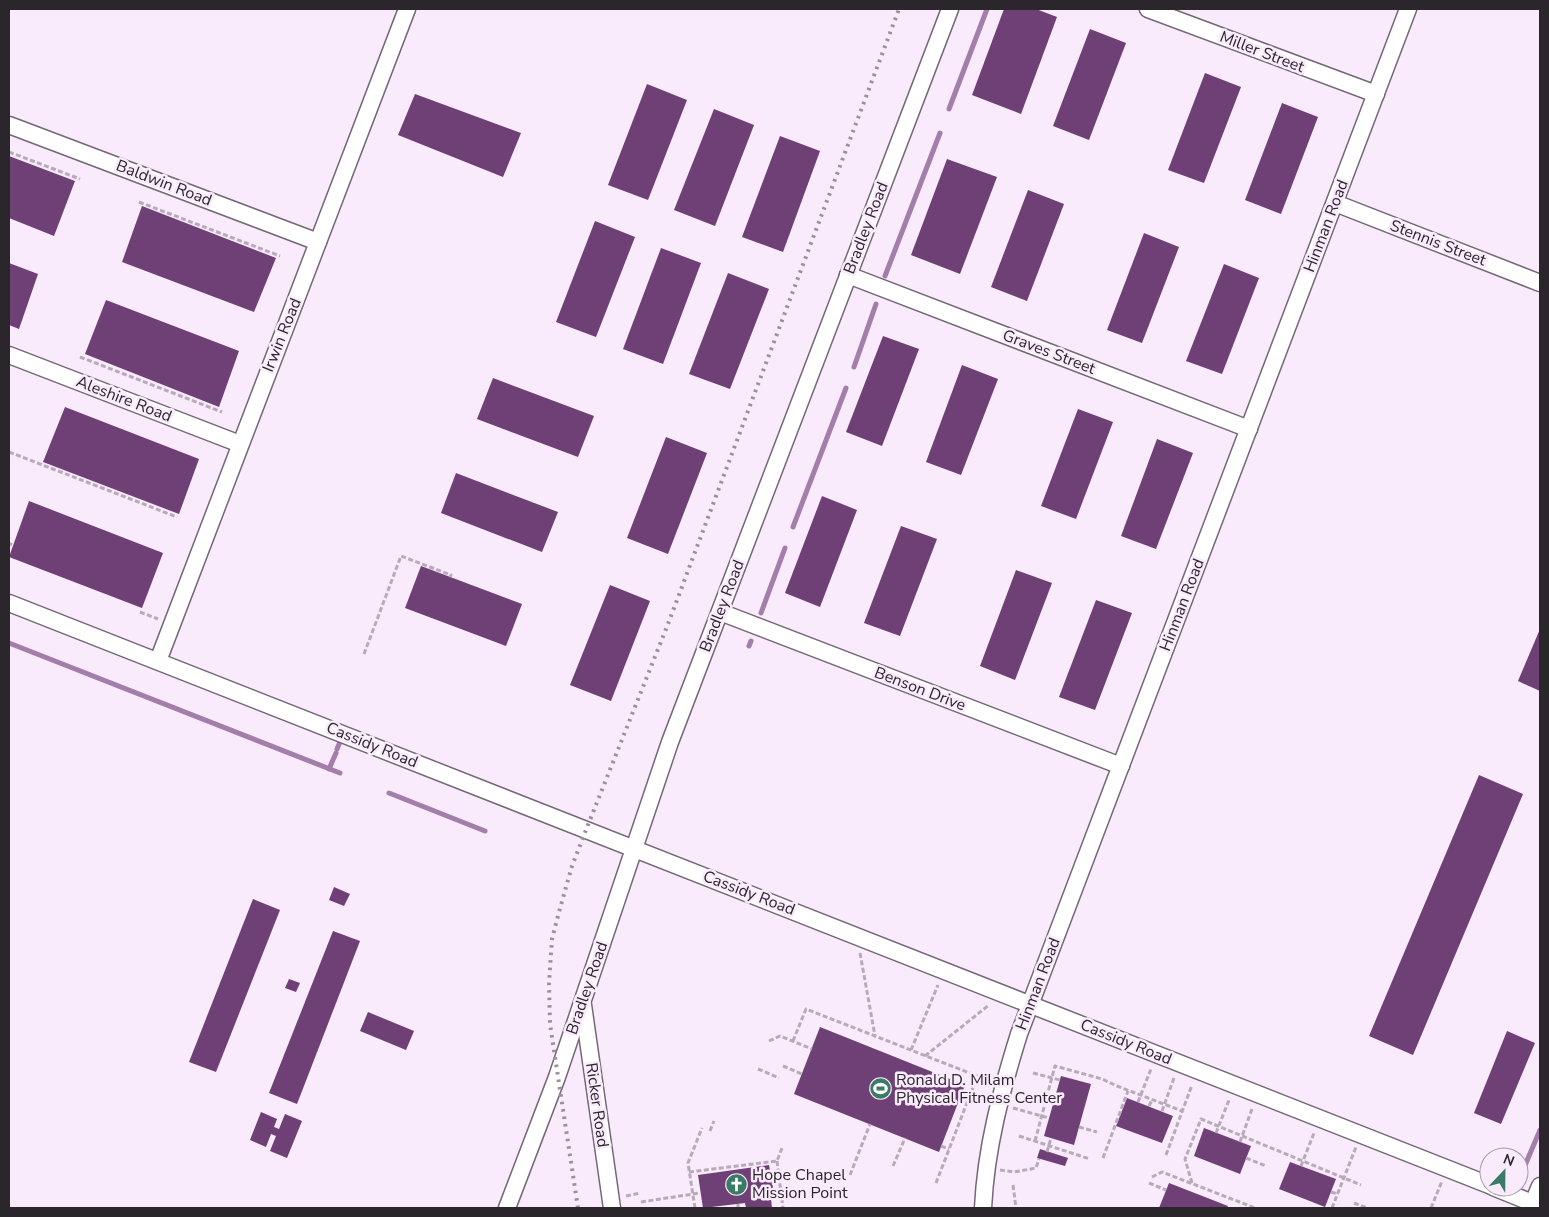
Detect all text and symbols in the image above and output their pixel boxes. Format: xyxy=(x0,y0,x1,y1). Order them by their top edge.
street label: Miller Street xyxy=(1217,26,1308,78)
street label: Baldwin Road xyxy=(113,155,215,211)
street label: Hinman Road xyxy=(1298,177,1354,275)
street label: Bradley Road xyxy=(838,179,894,277)
street label: Stennis Street xyxy=(1387,215,1490,272)
street label: Irwin Road xyxy=(257,295,307,375)
street label: Graves Street xyxy=(999,324,1099,380)
street label: Aleshire Road xyxy=(73,371,175,427)
street label: Hinman Road xyxy=(1154,556,1210,654)
street label: Bradley Road xyxy=(694,557,750,655)
street label: Benson Drive xyxy=(871,662,969,716)
street label: Cassidy Road xyxy=(323,717,421,773)
street label: Cassidy Road xyxy=(700,865,798,921)
street label: Hinman Road xyxy=(1010,935,1066,1033)
street label: Bradley Road xyxy=(561,939,613,1037)
street label: Cassidy Road xyxy=(1077,1014,1175,1070)
street label: Ricker Road xyxy=(580,1061,614,1149)
place label: Ronald D. Milam Physical Fitness Center xyxy=(896,1069,1062,1109)
sports icon: Ronald D. Milam Physical Fitness Center xyxy=(868,1077,892,1101)
north arrow xyxy=(1479,1147,1529,1197)
text: N xyxy=(1500,1150,1517,1171)
place label: Hope Chapel Mission Point xyxy=(752,1164,848,1204)
church icon: Hope Chapel Mission Point xyxy=(724,1172,748,1196)

